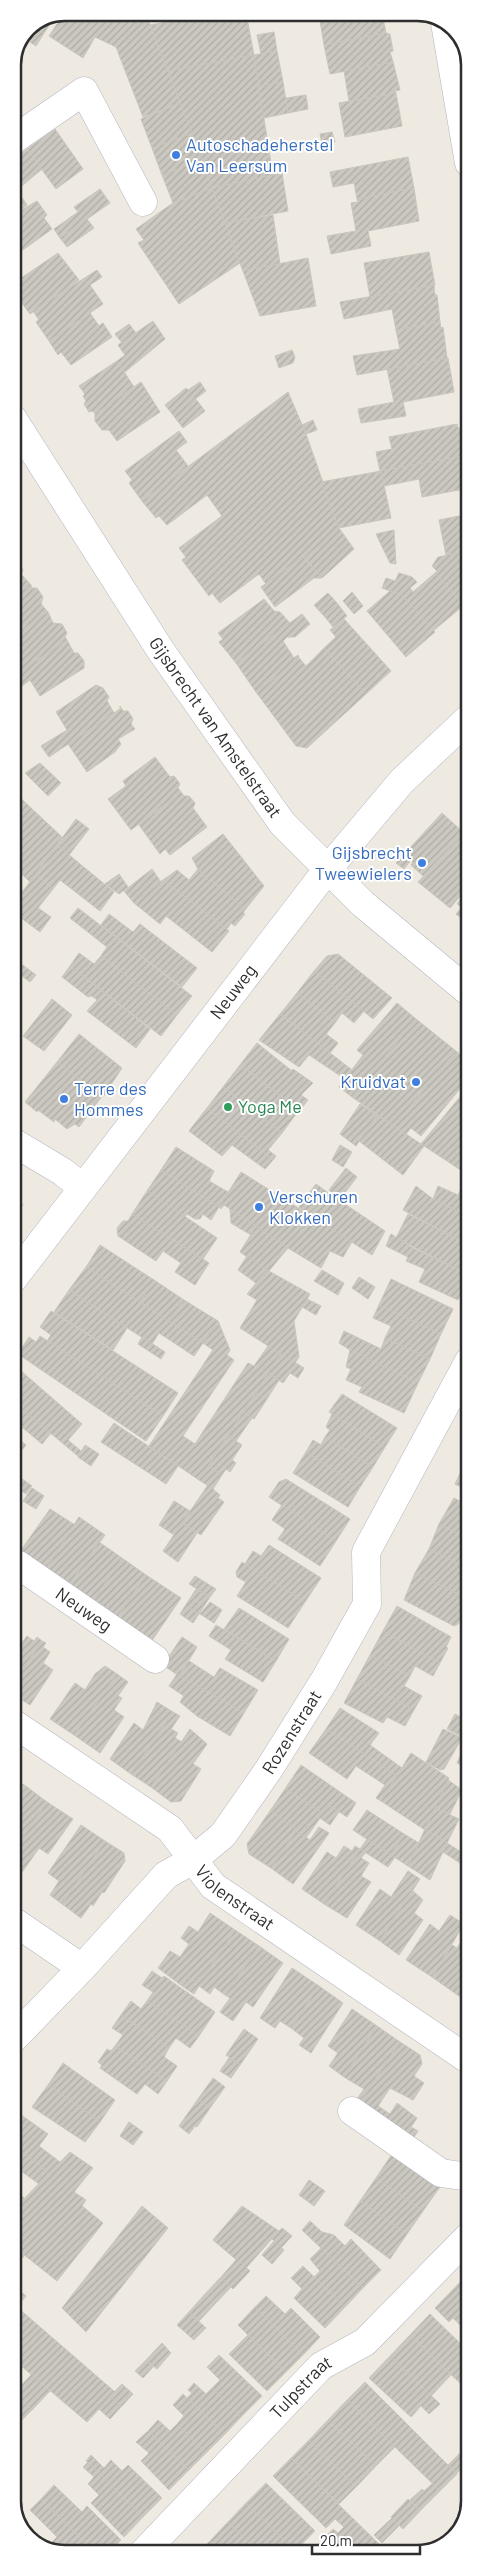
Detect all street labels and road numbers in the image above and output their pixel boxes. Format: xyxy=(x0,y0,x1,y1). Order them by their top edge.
street label: Gijsbrecht van Amstelstraat xyxy=(145,633,287,822)
street label: Neuweg xyxy=(205,959,261,1023)
street label: Neuweg xyxy=(52,1582,117,1636)
street label: Rozenstraat xyxy=(257,1686,326,1778)
street label: Violenstraat xyxy=(191,1860,279,1935)
street label: Tulpstraat xyxy=(265,2350,335,2423)

